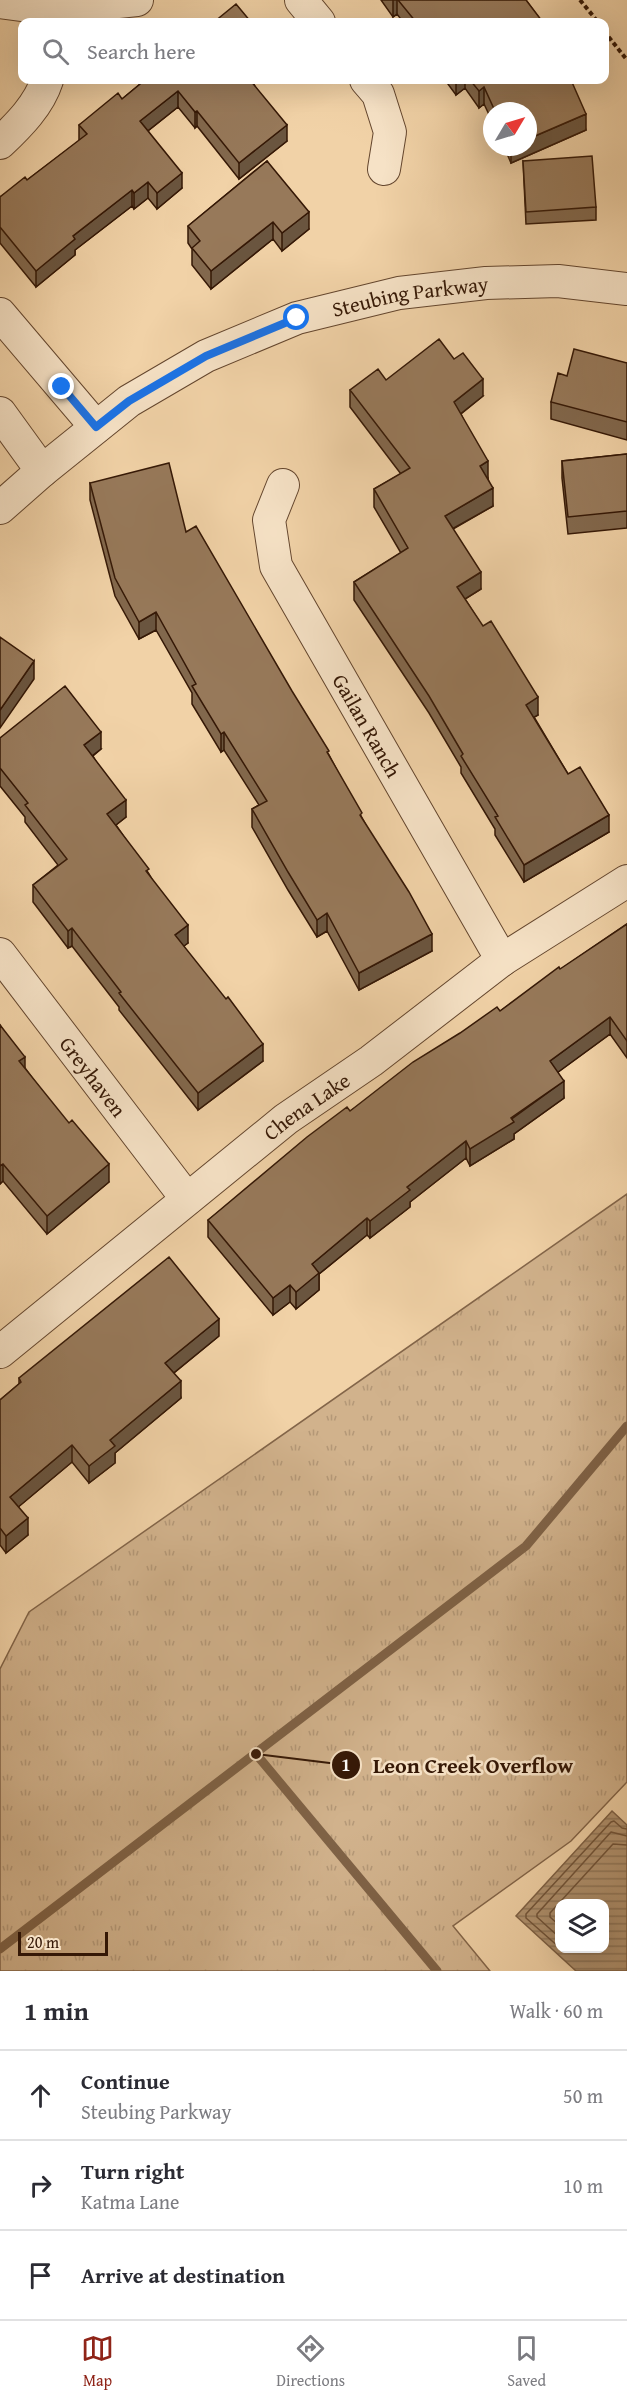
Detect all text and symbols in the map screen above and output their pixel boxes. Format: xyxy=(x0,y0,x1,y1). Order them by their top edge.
search box xyxy=(18,18,609,84)
icon: search xyxy=(39,35,72,68)
text: Search here xyxy=(87,35,196,67)
north arrow xyxy=(483,102,537,156)
street label: Steubing Parkway xyxy=(329,267,490,324)
route start xyxy=(283,304,309,330)
route end xyxy=(48,373,74,399)
street label: Gailan Ranch xyxy=(325,668,410,783)
street label: Greyhaven xyxy=(53,1030,134,1123)
street label: Chena Lake xyxy=(256,1064,356,1147)
callout: Leon Creek Overflow xyxy=(331,1745,585,1785)
text: Leon Creek Overflow xyxy=(373,1749,573,1781)
text: 1 xyxy=(341,1751,351,1778)
map controls xyxy=(555,1899,609,1953)
button: layers xyxy=(555,1899,609,1953)
scale bar xyxy=(18,1929,108,1956)
text: 20 m xyxy=(27,1930,59,1954)
text: 1 min xyxy=(24,1991,89,2030)
text: Walk · 60 m xyxy=(509,1996,603,2025)
text: Continue xyxy=(81,2065,170,2097)
icon: ahead xyxy=(24,2079,57,2112)
text: 50 m xyxy=(563,2081,603,2110)
text: Steubing Parkway xyxy=(81,2097,232,2126)
text: Turn right xyxy=(81,2155,184,2187)
icon: right xyxy=(24,2169,57,2202)
text: 10 m xyxy=(563,2171,603,2200)
text: Katma Lane xyxy=(81,2187,179,2216)
icon: arrive xyxy=(24,2259,57,2292)
text: Arrive at destination xyxy=(81,2259,285,2291)
tab: Map xyxy=(81,2332,114,2392)
tab: Directions xyxy=(276,2332,345,2392)
tab: Saved xyxy=(507,2332,546,2392)

